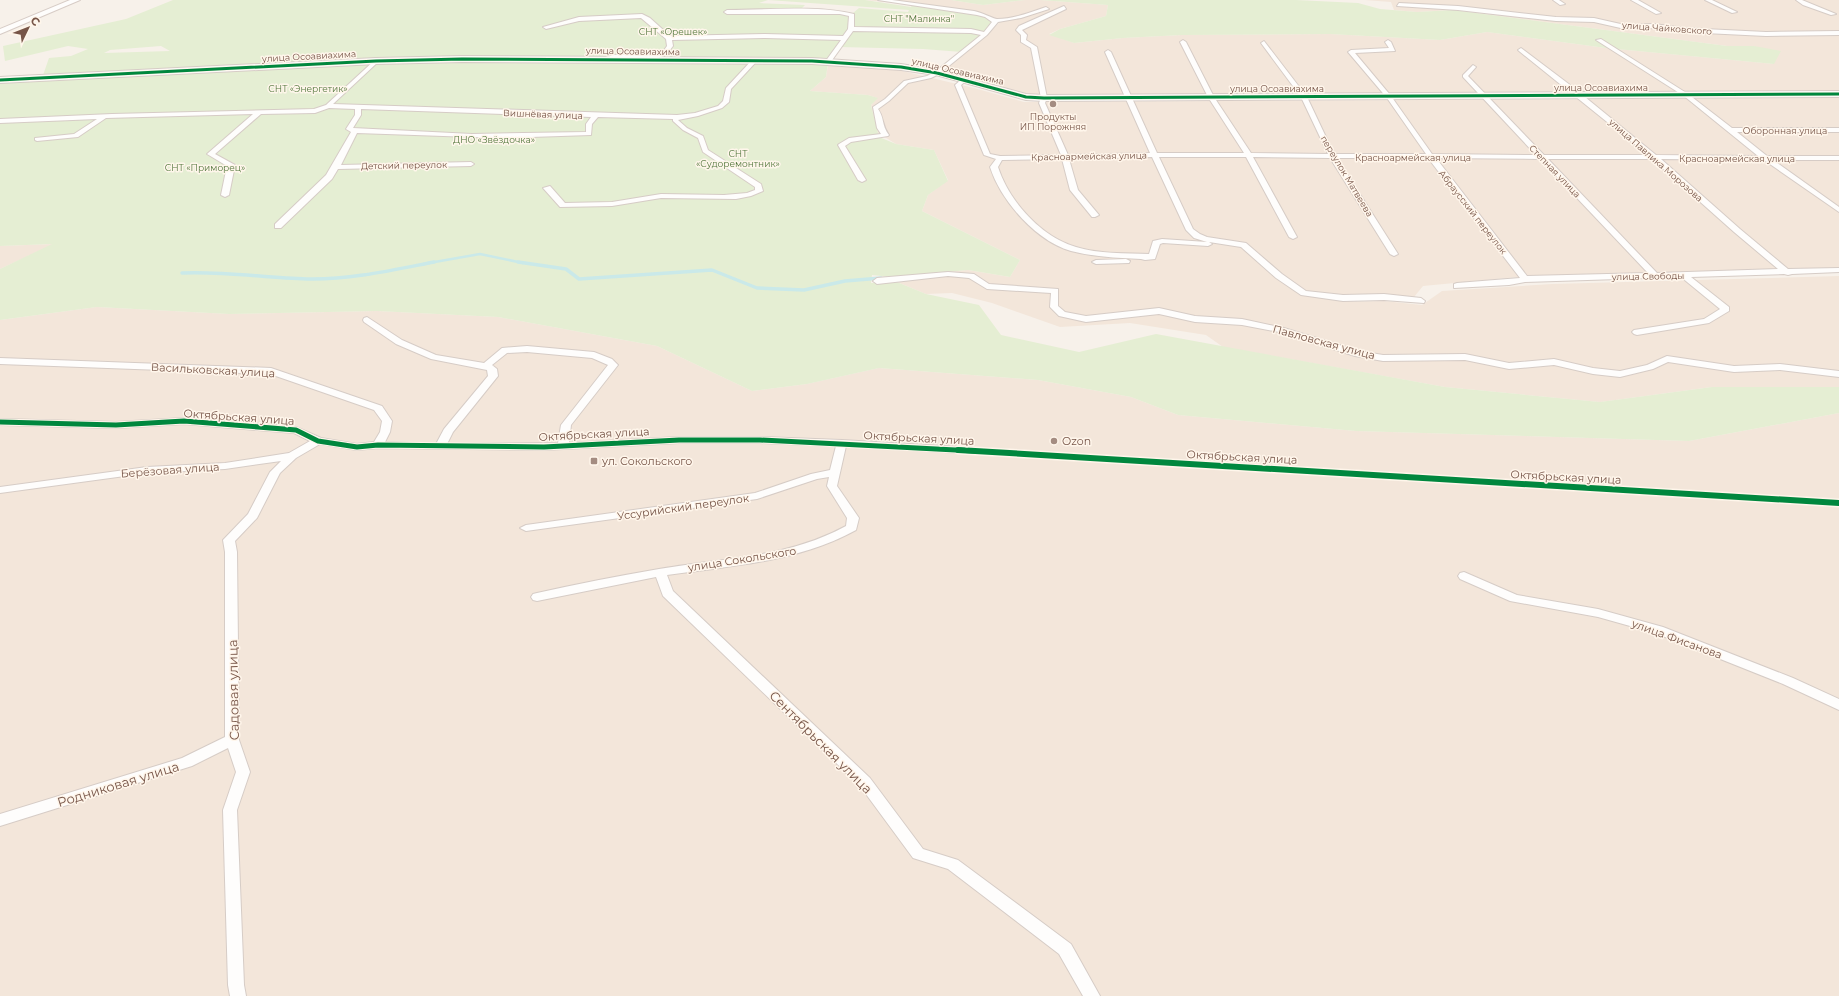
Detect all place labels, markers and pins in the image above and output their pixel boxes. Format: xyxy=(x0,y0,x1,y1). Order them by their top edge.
marker: Продукты ИП Порожняя xyxy=(1048,99,1058,109)
place label: Продукты ИП Порожняя xyxy=(1020,111,1086,132)
place label: Ozon xyxy=(1062,434,1091,448)
marker: Ozon xyxy=(1049,436,1059,446)
place label: ул. Сокольского xyxy=(601,454,692,468)
marker: ул. Сокольского xyxy=(589,456,599,466)

